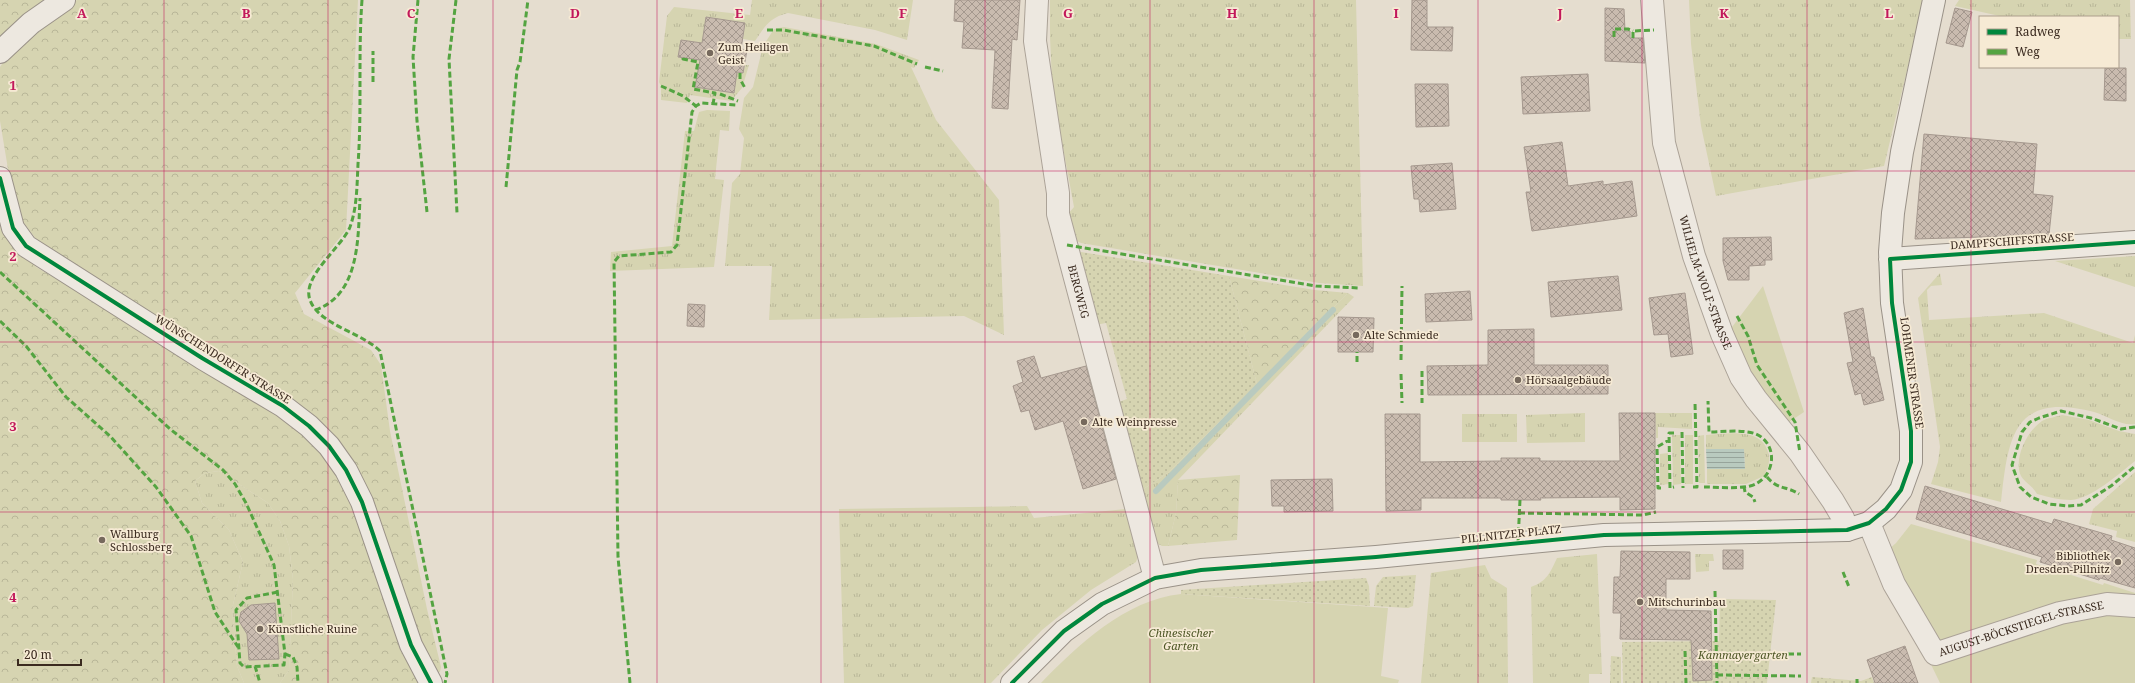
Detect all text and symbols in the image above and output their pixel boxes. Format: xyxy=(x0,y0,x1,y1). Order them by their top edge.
text: A xyxy=(77,4,87,22)
text: B xyxy=(242,4,251,22)
text: C xyxy=(407,4,416,22)
text: D xyxy=(570,4,580,22)
text: E xyxy=(735,4,744,22)
text: F xyxy=(899,4,907,22)
text: G xyxy=(1063,4,1073,22)
text: H xyxy=(1227,4,1238,22)
text: I xyxy=(1393,4,1399,22)
text: J xyxy=(1556,4,1563,22)
text: K xyxy=(1719,4,1729,22)
text: L xyxy=(1885,4,1894,22)
legend xyxy=(1979,16,2119,68)
text: Radweg xyxy=(2015,23,2061,40)
place label: Zum Heiligen Geist xyxy=(718,39,789,67)
text: Weg xyxy=(2015,43,2040,60)
marker: Zum Heiligen Geist xyxy=(705,48,715,58)
text: 1 xyxy=(9,76,17,94)
street label: WILHELM-WOLF-STRASSE xyxy=(1676,213,1736,352)
street label: DAMPFSCHIFFSTRASSE xyxy=(1950,229,2074,252)
text: 2 xyxy=(9,247,17,265)
street label: BERGWEG xyxy=(1065,263,1093,320)
street label: WÜNSCHENDORFER STRASSE xyxy=(152,310,294,407)
street label: LOHMENER STRASSE xyxy=(1897,316,1928,430)
place label: Alte Schmiede xyxy=(1364,327,1439,342)
marker: Alte Schmiede xyxy=(1351,330,1361,340)
place label: Hörsaalgebäude xyxy=(1526,372,1611,387)
marker: Hörsaalgebäude xyxy=(1513,375,1523,385)
place label: Alte Weinpresse xyxy=(1092,414,1177,429)
text: 3 xyxy=(9,417,17,435)
marker: Alte Weinpresse xyxy=(1079,417,1089,427)
street label: PILLNITZER PLATZ xyxy=(1460,521,1562,546)
place label: Wallburg Schlossberg xyxy=(110,526,172,554)
marker: Wallburg Schlossberg xyxy=(97,535,107,545)
place label: Bibliothek Dresden-Pillnitz xyxy=(2026,548,2111,576)
marker: Bibliothek Dresden-Pillnitz xyxy=(2113,557,2123,567)
text: 4 xyxy=(9,588,17,606)
place label: Mitschurinbau xyxy=(1648,594,1726,609)
marker: Mitschurinbau xyxy=(1635,597,1645,607)
street label: AUGUST-BÖCKSTIEGEL-STRASSE xyxy=(1936,597,2105,659)
place label: Künstliche Ruine xyxy=(268,621,357,636)
marker: Künstliche Ruine xyxy=(255,624,265,634)
park label: Chinesischer Garten xyxy=(1149,625,1214,653)
scale bar xyxy=(18,641,81,667)
text: 20 m xyxy=(24,646,52,663)
park label: Kammayergarten xyxy=(1697,647,1788,662)

